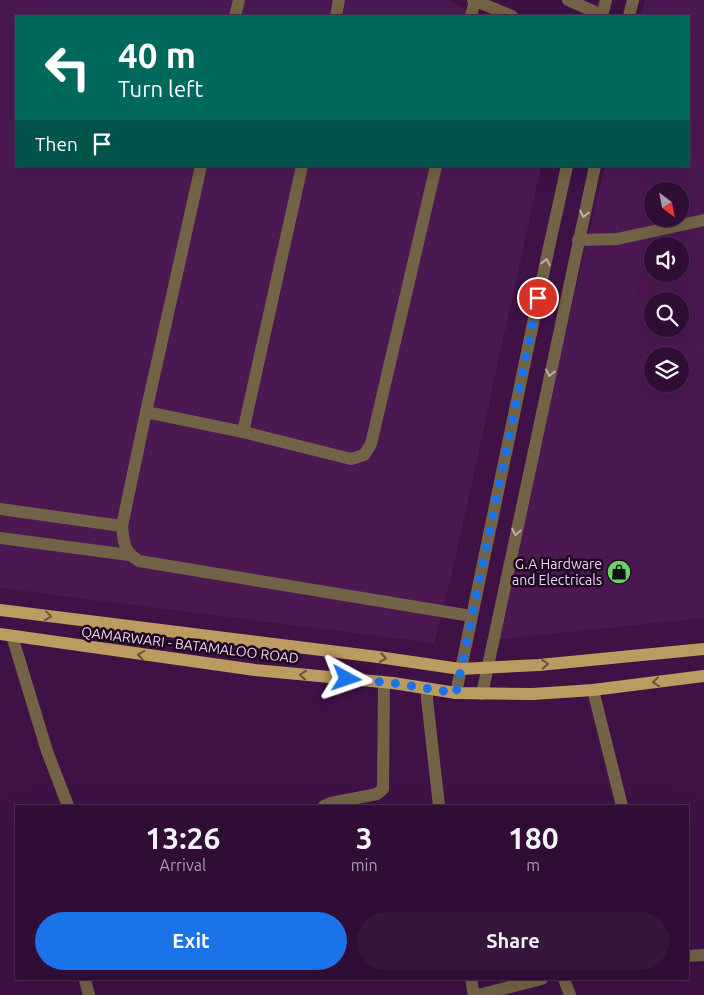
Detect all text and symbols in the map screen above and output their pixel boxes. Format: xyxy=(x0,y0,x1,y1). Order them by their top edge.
icon: left xyxy=(35,35,100,100)
text: 40 m xyxy=(118,35,196,75)
text: Turn left xyxy=(118,76,203,101)
icon: arrive xyxy=(88,130,116,158)
text: Then xyxy=(35,133,78,155)
north arrow xyxy=(644,182,689,228)
map controls xyxy=(644,182,689,392)
one-way arrow xyxy=(579,209,590,218)
button: sound xyxy=(644,237,689,282)
one-way arrow xyxy=(540,258,550,267)
pin xyxy=(517,277,559,319)
icon: arrive xyxy=(524,284,552,312)
button: search xyxy=(644,292,689,337)
button: layers xyxy=(644,347,689,392)
one-way arrow xyxy=(545,368,556,377)
one-way arrow xyxy=(511,527,522,536)
place label: G.A Hardware and Electricals xyxy=(512,556,602,588)
shop icon: G.A Hardware and Electricals xyxy=(606,559,632,585)
one-way arrow xyxy=(45,610,53,621)
street label: QAMARWARI - BATAMALOO ROAD xyxy=(80,624,300,666)
one-way arrow xyxy=(137,650,146,660)
position arrow xyxy=(320,652,372,704)
one-way arrow xyxy=(379,652,388,662)
one-way arrow xyxy=(541,659,549,670)
one-way arrow xyxy=(298,669,306,680)
one-way arrow xyxy=(651,676,659,687)
text: 13:26 xyxy=(145,821,220,855)
text: 3 xyxy=(356,821,373,855)
text: 180 xyxy=(508,821,559,855)
text: Arrival xyxy=(160,856,206,874)
text: min xyxy=(351,856,378,874)
text: m xyxy=(526,856,540,874)
button: Exit xyxy=(35,912,347,970)
button: Share xyxy=(357,912,669,970)

